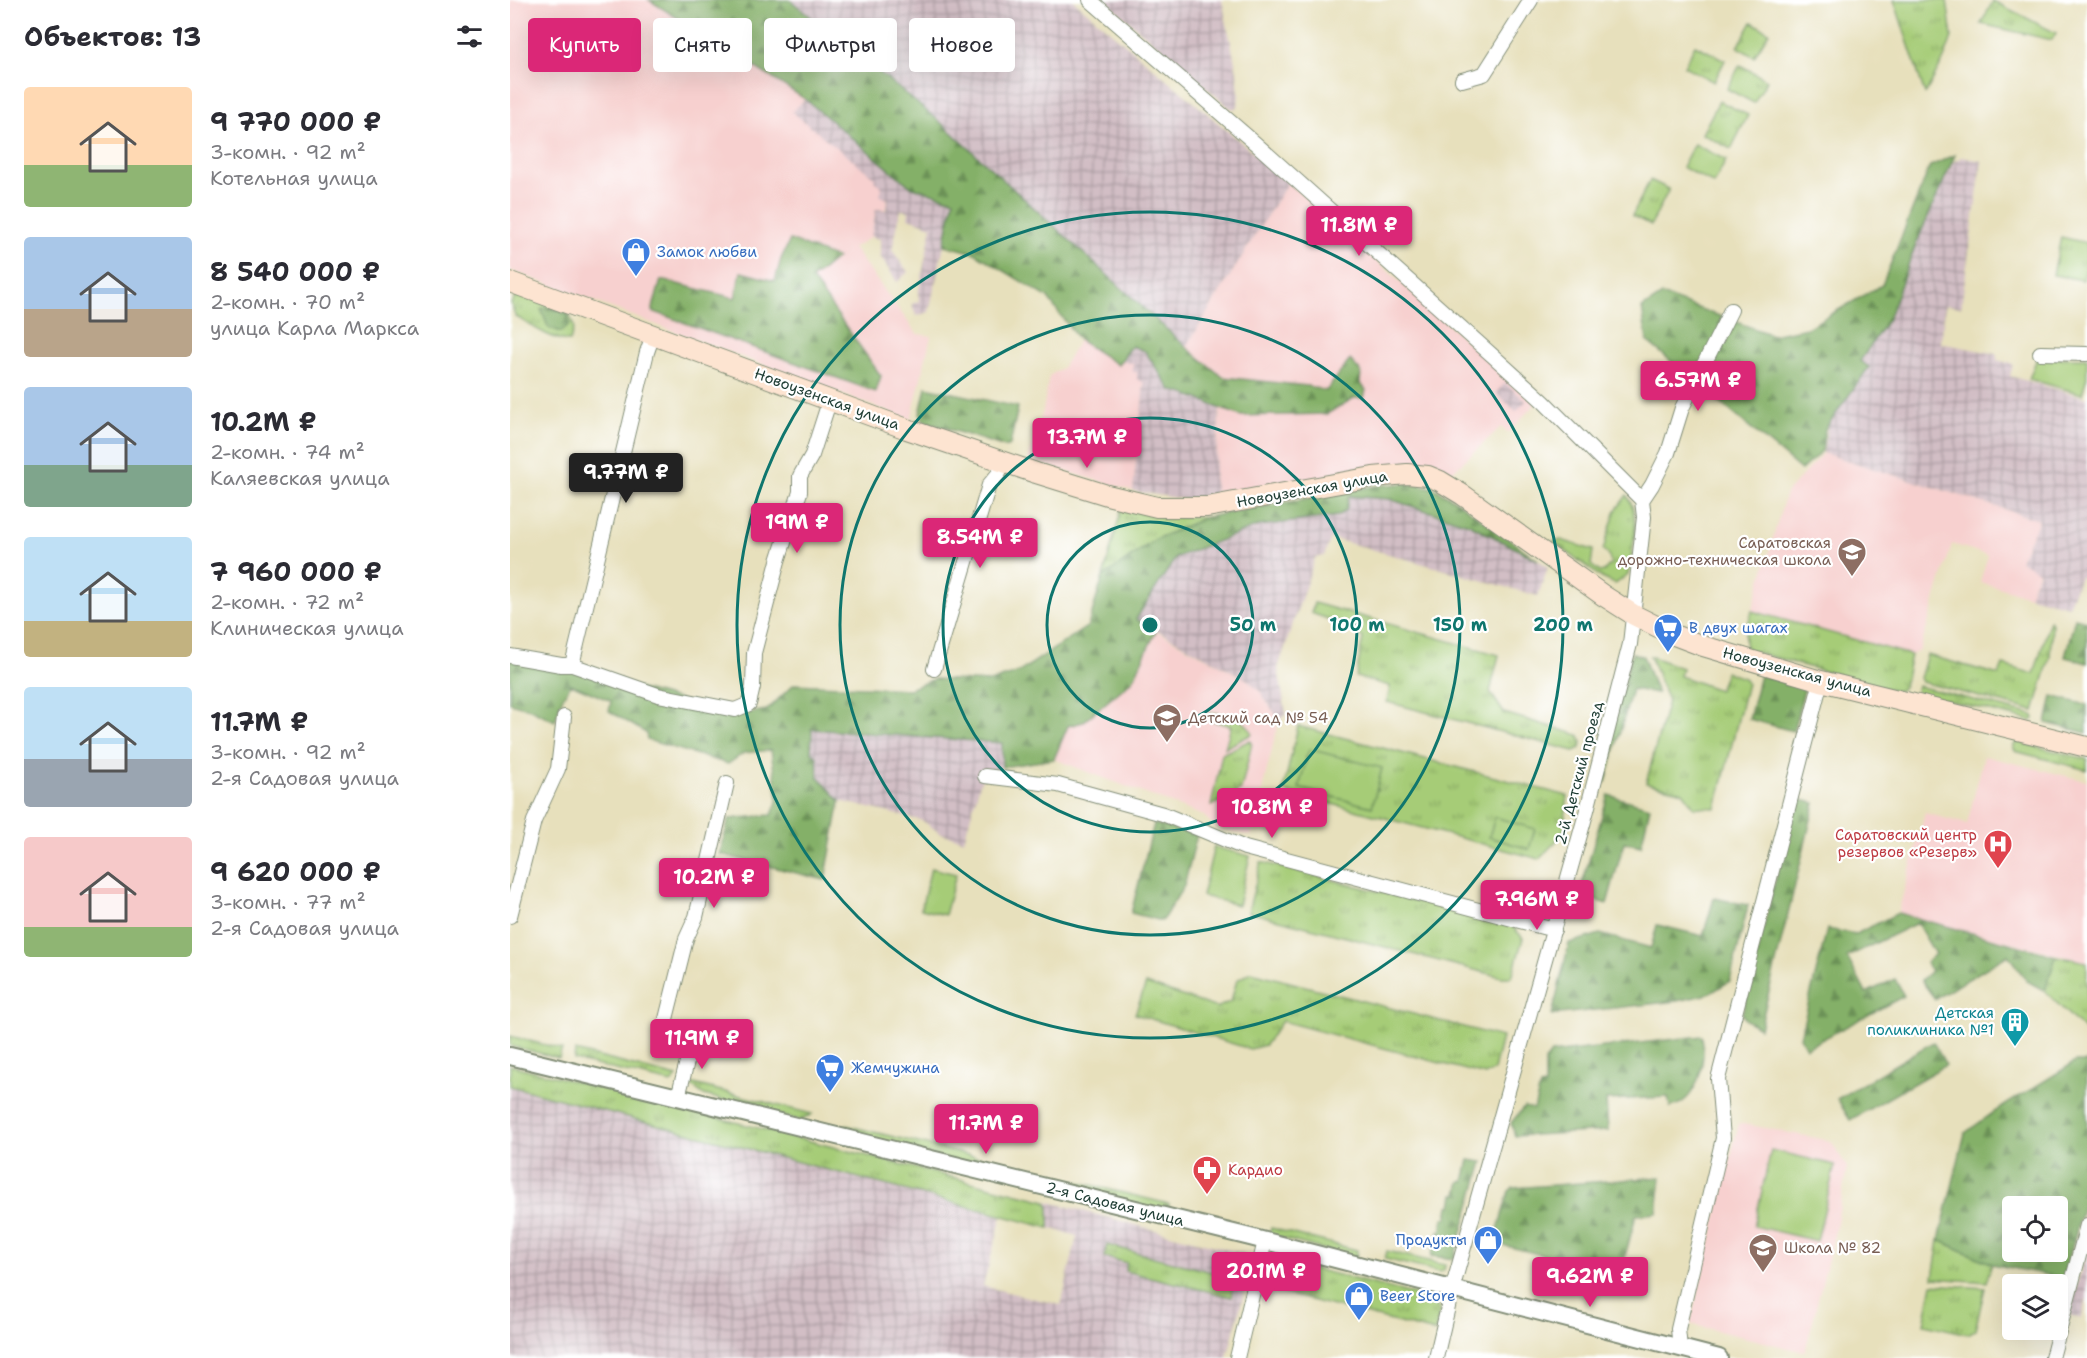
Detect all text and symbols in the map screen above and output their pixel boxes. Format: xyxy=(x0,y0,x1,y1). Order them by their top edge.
chip: Купить xyxy=(528,18,641,72)
chip: Снять xyxy=(653,18,752,72)
chip: Фильтры xyxy=(764,18,897,72)
chip: Новое xyxy=(909,18,1015,72)
text: Объектов: 13 xyxy=(24,19,201,54)
icon: filters xyxy=(453,20,486,53)
text: 9 770 000 ₽ xyxy=(210,104,381,139)
icon: home xyxy=(72,111,144,183)
text: 3-комн. · 92 m² xyxy=(210,139,366,165)
text: Котельная улица xyxy=(210,165,378,191)
pin: 11.8M ₽ xyxy=(1304,206,1414,257)
text: 11.8M ₽ xyxy=(1320,212,1398,238)
shop icon: Замок любви xyxy=(620,236,652,278)
place label: Замок любви xyxy=(657,242,757,262)
text: 8 540 000 ₽ xyxy=(210,254,380,289)
icon: home xyxy=(72,261,144,333)
text: 2-комн. · 70 m² xyxy=(210,289,365,315)
text: улица Карла Маркса xyxy=(210,315,419,341)
pin: 6.57M ₽ xyxy=(1643,361,1753,412)
street label: Новоузенская улица xyxy=(752,363,903,435)
text: 6.57M ₽ xyxy=(1655,367,1741,393)
text: 10.2M ₽ xyxy=(210,404,317,439)
icon: home xyxy=(72,411,144,483)
pin: 13.7M ₽ xyxy=(1032,418,1142,469)
text: 13.7M ₽ xyxy=(1047,424,1128,450)
text: 2-комн. · 74 m² xyxy=(210,439,365,465)
pin: 9.77M ₽ xyxy=(571,453,681,504)
text: 9.77M ₽ xyxy=(583,459,669,485)
text: Каляевская улица xyxy=(210,465,390,491)
street label: Новоузенская улица xyxy=(1235,466,1390,512)
pin: 19M ₽ xyxy=(755,503,839,554)
text: 19M ₽ xyxy=(765,509,829,535)
pin: 8.54M ₽ xyxy=(925,518,1035,569)
text: 8.54M ₽ xyxy=(937,524,1023,550)
place label: Саратовская дорожно-техническая школа xyxy=(1618,533,1832,570)
school or university icon: Саратовская дорожно-техническая школа xyxy=(1836,536,1868,578)
text: 7 960 000 ₽ xyxy=(210,554,382,589)
icon: home xyxy=(72,561,144,633)
text: 2-комн. · 72 m² xyxy=(210,589,364,615)
supermarket icon: В двух шагах xyxy=(1652,612,1684,654)
text: 50 m xyxy=(1230,613,1277,637)
text: 100 m xyxy=(1329,613,1385,637)
text: 150 m xyxy=(1433,613,1488,637)
text: 200 m xyxy=(1533,613,1594,637)
text: Клиническая улица xyxy=(210,615,404,641)
centre of rings xyxy=(1140,615,1160,635)
place label: В двух шагах xyxy=(1689,618,1788,638)
street label: Новоузенская улица xyxy=(1720,643,1874,702)
street label: 2-й Детский проезд xyxy=(1550,699,1608,847)
school or university icon: Детский сад № 54 xyxy=(1151,702,1183,744)
text: 11.7M ₽ xyxy=(210,704,308,739)
place label: Детский сад № 54 xyxy=(1188,708,1328,728)
icon: home xyxy=(72,711,144,783)
text: 3-комн. · 92 m² xyxy=(210,739,366,765)
text: 2-я Садовая улица xyxy=(210,765,399,791)
pin: 10.8M ₽ xyxy=(1217,788,1327,839)
text: 10.8M ₽ xyxy=(1231,794,1313,820)
place label: Саратовский центр резервов «Резерв» xyxy=(1835,825,1977,862)
hospital icon: Саратовский центр резервов «Резерв» xyxy=(1982,828,2014,870)
text: 9 620 000 ₽ xyxy=(210,854,381,889)
pin: 10.2M ₽ xyxy=(659,858,769,909)
icon: home xyxy=(72,861,144,933)
text: 10.2M ₽ xyxy=(673,864,755,890)
pin: 7.96M ₽ xyxy=(1482,880,1592,931)
text: 7.96M ₽ xyxy=(1495,886,1579,912)
text: 3-комн. · 77 m² xyxy=(210,889,366,915)
text: 2-я Садовая улица xyxy=(210,915,399,941)
place label: Детская поликлиника №1 xyxy=(1867,1003,1994,1040)
building icon: Детская поликлиника №1 xyxy=(1999,1006,2031,1048)
pin: 11.9M ₽ xyxy=(647,1019,757,1070)
text: 11.9M ₽ xyxy=(664,1025,740,1051)
supermarket icon: Жемчужина xyxy=(814,1052,846,1094)
place label: Жемчужина xyxy=(851,1058,940,1078)
pin: 11.7M ₽ xyxy=(931,1104,1041,1155)
text: 11.7M ₽ xyxy=(948,1110,1024,1136)
pharmacy icon: Кардио xyxy=(1191,1154,1223,1196)
place label: Кардио xyxy=(1228,1160,1283,1180)
street label: 2-я Садовая улица xyxy=(1044,1177,1187,1231)
map controls xyxy=(2002,1196,2068,1340)
button: locate xyxy=(2002,1196,2068,1262)
shop icon: Продукты xyxy=(1472,1224,1504,1266)
place label: Продукты xyxy=(1396,1230,1467,1250)
school or university icon: Школа № 82 xyxy=(1747,1232,1779,1274)
place label: Школа № 82 xyxy=(1784,1238,1881,1258)
pin: 20.1M ₽ xyxy=(1211,1252,1321,1303)
pin: 9.62M ₽ xyxy=(1535,1257,1645,1308)
text: 20.1M ₽ xyxy=(1226,1258,1306,1284)
text: 9.62M ₽ xyxy=(1546,1263,1634,1289)
button: layers xyxy=(2002,1274,2068,1340)
shop icon: Beer Store xyxy=(1343,1280,1375,1322)
place label: Beer Store xyxy=(1380,1286,1455,1306)

